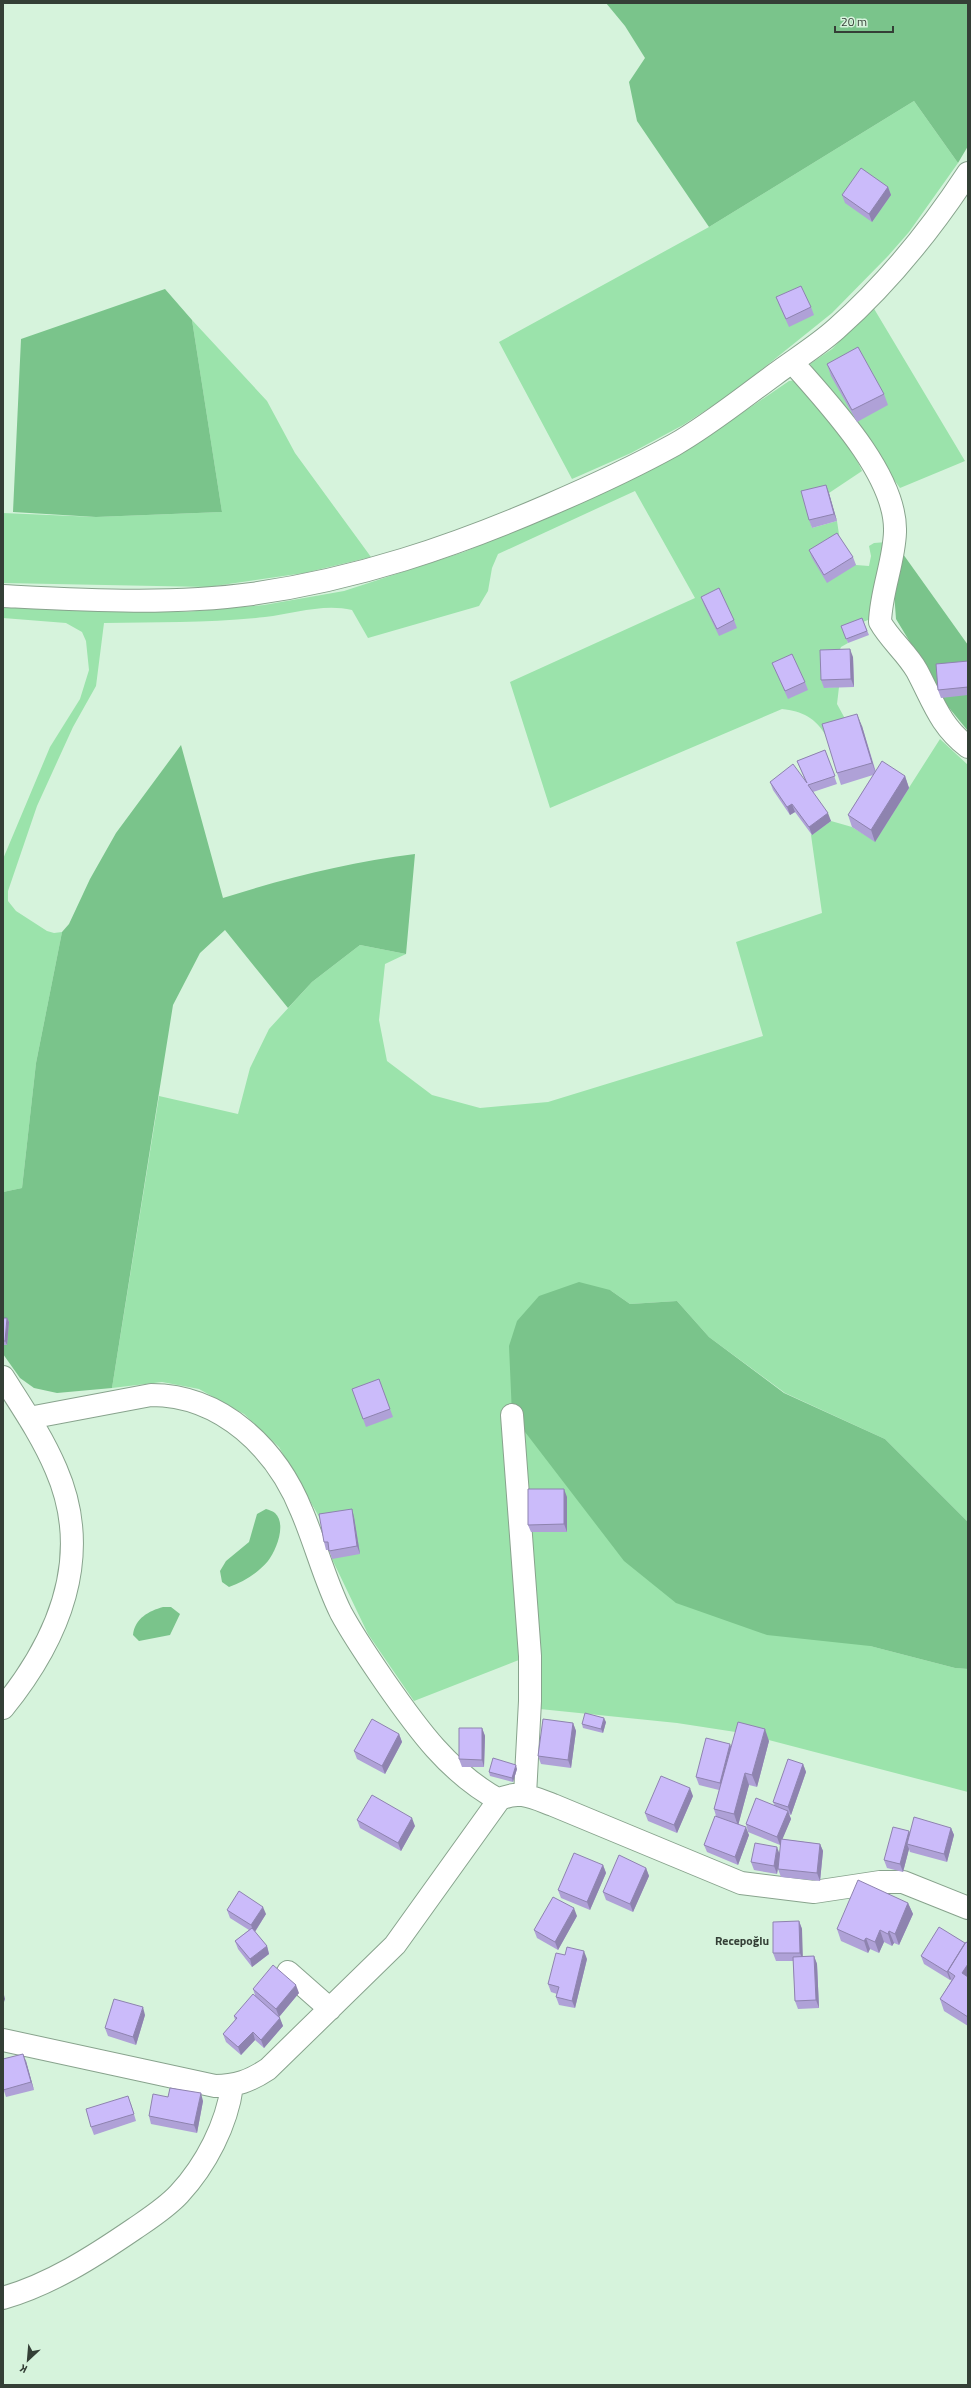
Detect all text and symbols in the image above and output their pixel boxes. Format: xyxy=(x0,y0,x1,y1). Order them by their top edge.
scale bar xyxy=(835,8,893,34)
text: 20 m xyxy=(841,12,867,31)
district label: Recepoğlu xyxy=(715,1931,769,1950)
north arrow xyxy=(8,2340,48,2380)
text: K xyxy=(17,2360,30,2378)

